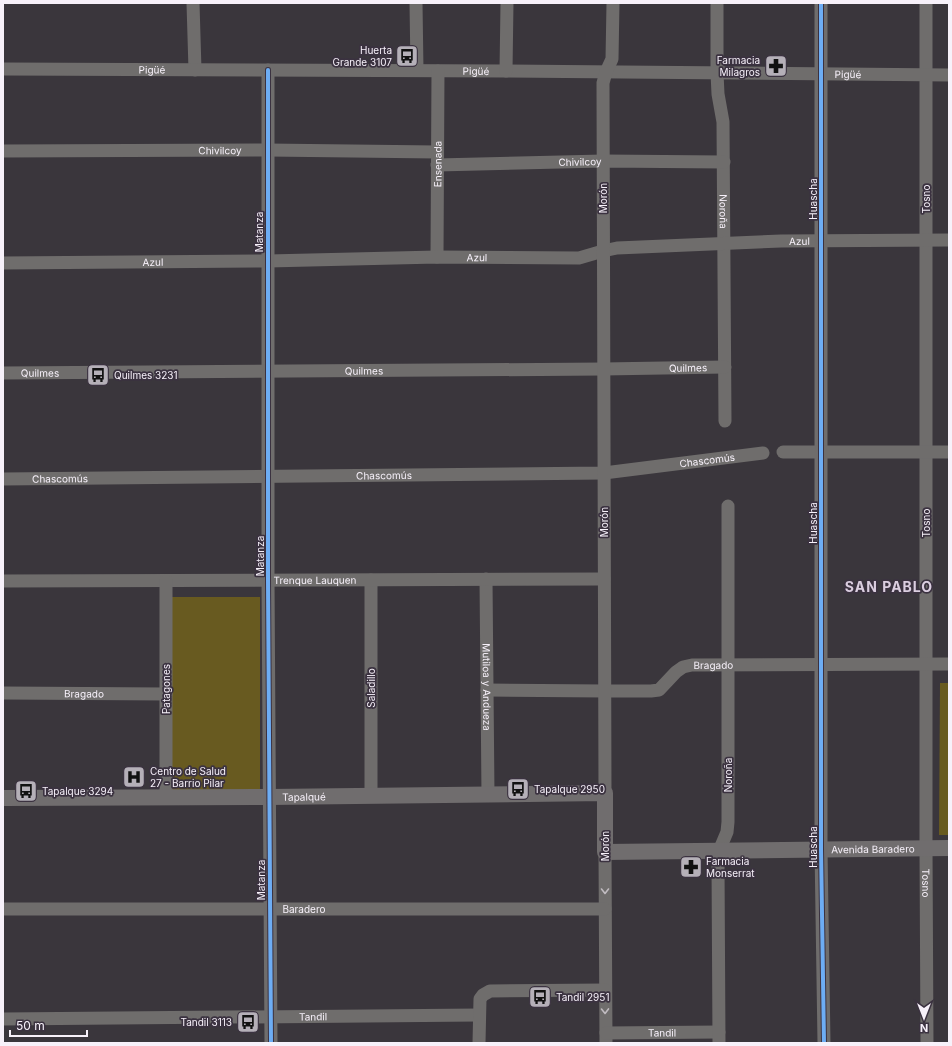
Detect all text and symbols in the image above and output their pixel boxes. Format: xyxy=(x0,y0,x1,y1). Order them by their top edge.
bus stop icon: Huerta Grande 3107 xyxy=(394,43,420,69)
place label: Huerta Grande 3107 xyxy=(332,44,392,68)
pharmacy icon: Farmacia Milagros xyxy=(763,53,789,79)
place label: Farmacia Milagros xyxy=(717,54,760,78)
street label: Pigüé xyxy=(139,64,166,76)
street label: Pigüé xyxy=(463,65,490,77)
street label: Pigüé xyxy=(835,68,862,80)
street label: Ensenada xyxy=(431,141,444,187)
street label: Chivilcoy xyxy=(198,144,242,156)
street label: Chivilcoy xyxy=(558,155,602,168)
street label: Huascha xyxy=(807,178,819,220)
street label: Morón xyxy=(597,183,609,213)
street label: Tosno xyxy=(920,185,932,213)
street label: Noroña xyxy=(717,194,730,229)
street label: Matanza xyxy=(253,212,265,252)
street label: Azul xyxy=(789,235,810,247)
street label: Azul xyxy=(467,251,487,263)
street label: Azul xyxy=(143,256,163,268)
street label: Quilmes xyxy=(669,361,707,374)
bus stop icon: Quilmes 3231 xyxy=(85,362,111,388)
street label: Quilmes xyxy=(345,364,383,377)
street label: Quilmes xyxy=(21,367,59,379)
place label: Quilmes 3231 xyxy=(114,369,178,381)
street label: Chascomús xyxy=(679,451,736,469)
street label: Chascomús xyxy=(356,469,412,481)
street label: Chascomús xyxy=(32,472,88,485)
street label: Huascha xyxy=(807,502,819,544)
street label: Morón xyxy=(598,507,610,537)
street label: Tosno xyxy=(920,509,932,537)
street label: Matanza xyxy=(254,536,266,576)
street label: Trenque Lauquen xyxy=(273,574,357,586)
district label: SAN PABLO xyxy=(845,578,933,595)
street label: Mutiloa y Andueza xyxy=(481,643,493,731)
street label: Bragado xyxy=(693,659,733,671)
street label: Patagones xyxy=(160,664,172,714)
street label: Saladillo xyxy=(365,668,377,708)
street label: Bragado xyxy=(64,687,104,700)
street label: Noroña xyxy=(722,758,734,792)
hospital icon: Centro de Salud 27 - Barrio Pilar xyxy=(121,764,147,790)
place label: Centro de Salud 27 - Barrio Pilar xyxy=(150,765,226,789)
bus stop icon: Tapalque 2950 xyxy=(505,776,531,802)
bus stop icon: Tapalque 3294 xyxy=(13,778,39,804)
place label: Tapalque 2950 xyxy=(534,783,605,795)
place label: Tapalque 3294 xyxy=(42,785,113,797)
street label: Tapalqué xyxy=(282,790,326,803)
street label: Huascha xyxy=(807,826,819,868)
street label: Morón xyxy=(599,831,611,861)
street label: Avenida Baradero xyxy=(831,842,915,855)
pharmacy icon: Farmacia Monserrat xyxy=(678,854,704,880)
place label: Farmacia Monserrat xyxy=(706,855,755,879)
street label: Matanza xyxy=(255,860,267,900)
street label: Tosno xyxy=(920,869,932,897)
one-way arrow xyxy=(601,888,609,894)
street label: Baradero xyxy=(282,903,326,915)
bus stop icon: Tandil 2951 xyxy=(527,984,553,1010)
place label: Tandil 2951 xyxy=(556,991,609,1003)
north arrow xyxy=(904,998,944,1038)
one-way arrow xyxy=(601,1008,609,1014)
bus stop icon: Tandil 3113 xyxy=(235,1009,261,1035)
street label: Tandil xyxy=(299,1010,327,1023)
scale bar xyxy=(10,1012,87,1038)
place label: Tandil 3113 xyxy=(180,1016,232,1028)
text: 50 m xyxy=(16,1018,45,1033)
text: N xyxy=(920,1021,928,1035)
street label: Tandil xyxy=(648,1026,676,1039)

